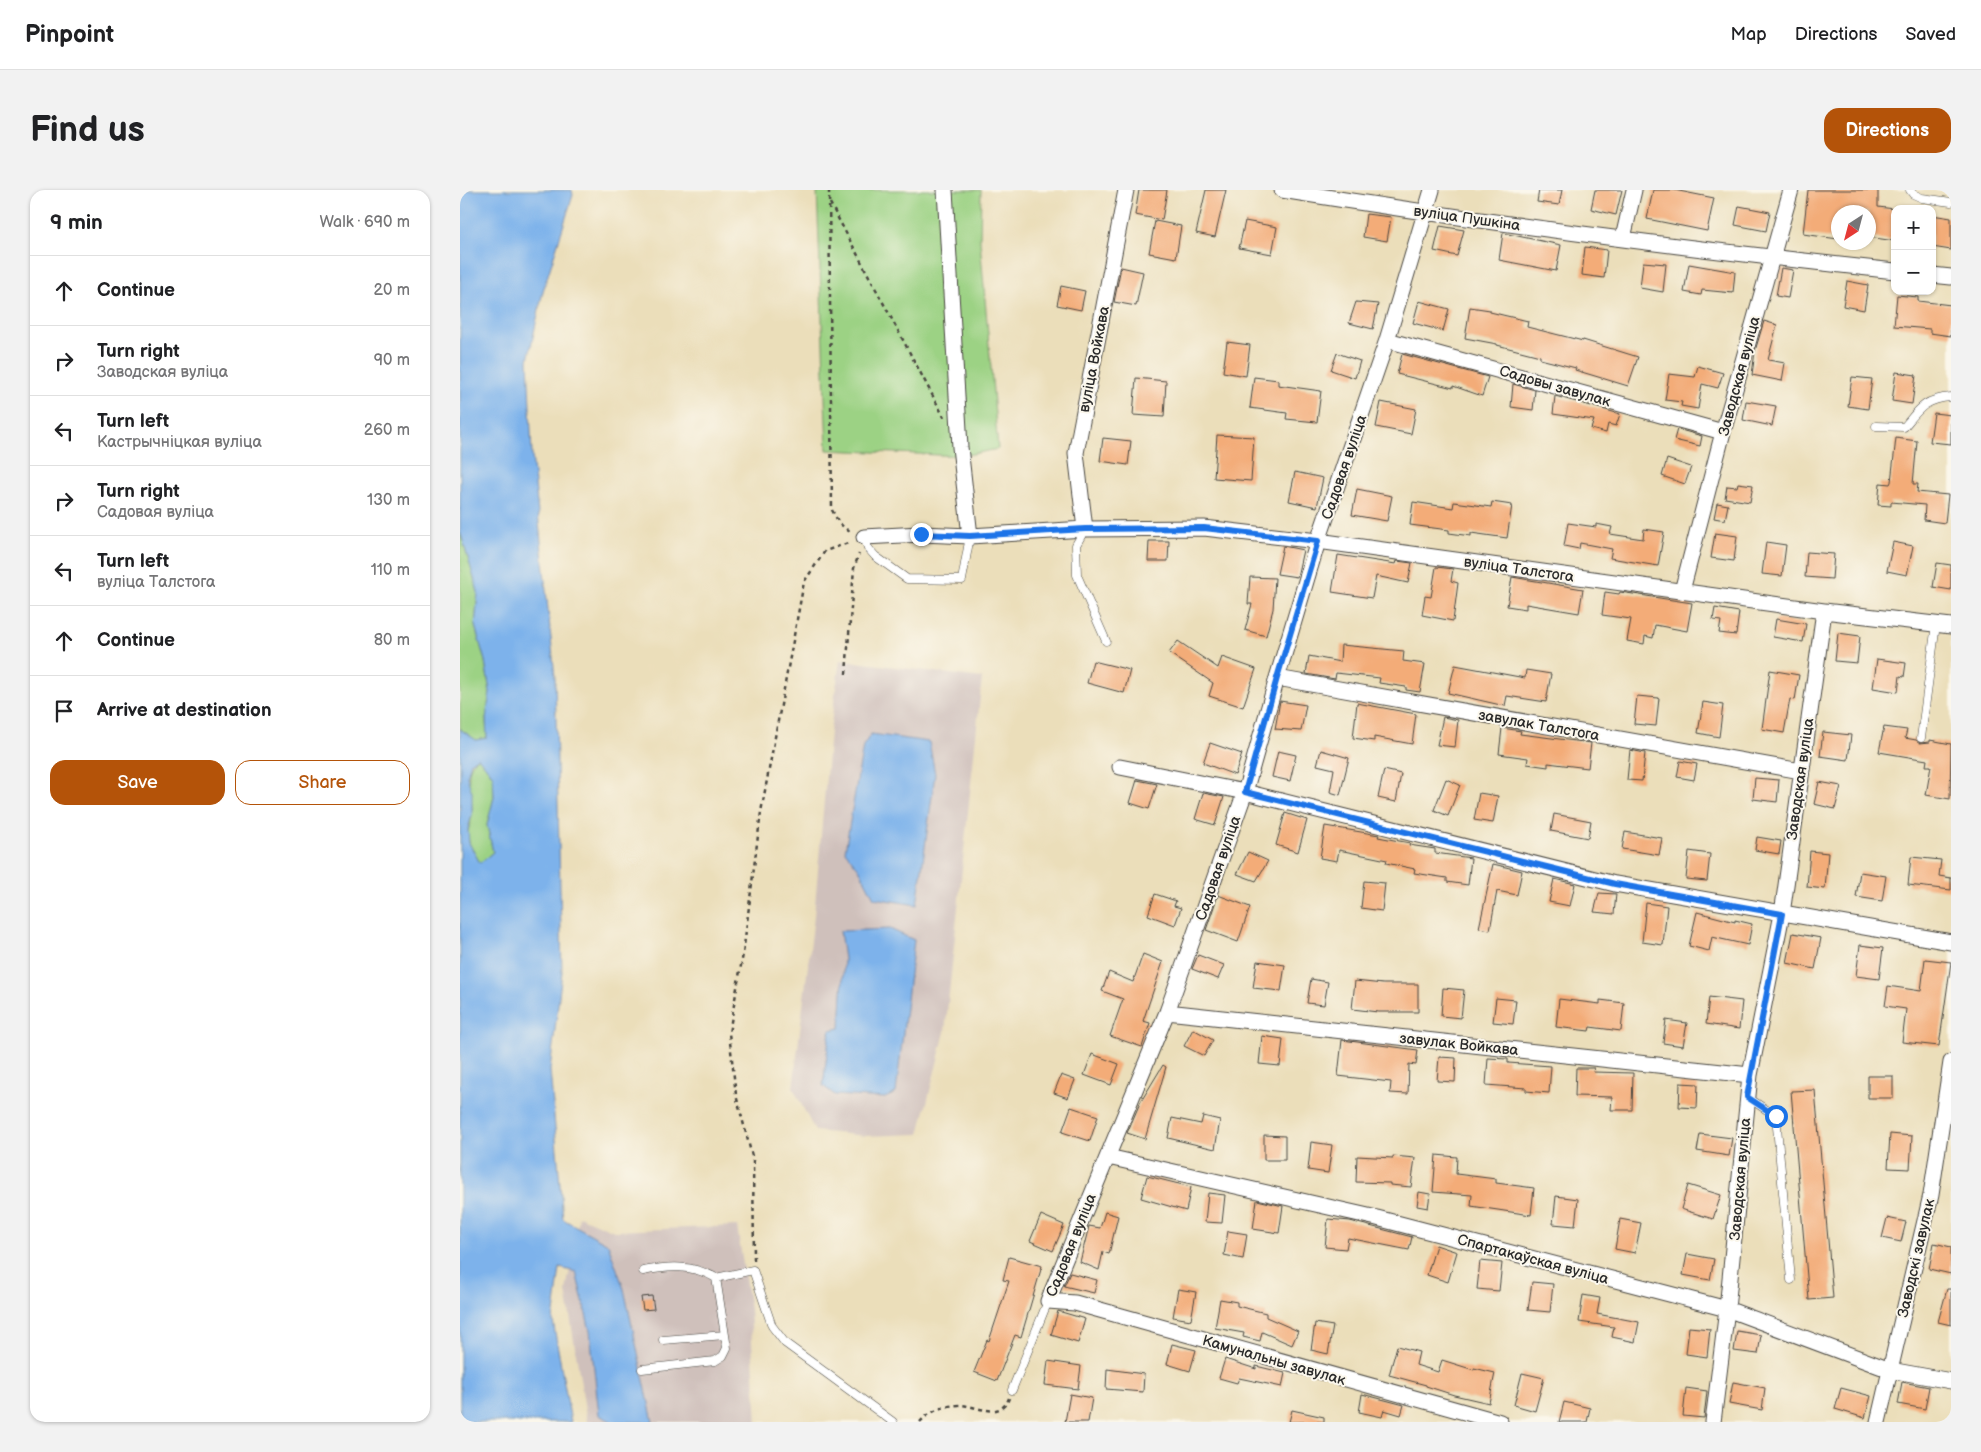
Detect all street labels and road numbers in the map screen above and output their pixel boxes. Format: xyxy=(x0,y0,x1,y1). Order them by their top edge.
street label: вуліца Пушкіна xyxy=(1412,202,1522,235)
street label: вуліца Войкава xyxy=(1075,304,1114,414)
street label: Заводская вуліца xyxy=(1714,314,1765,438)
street label: Садовы завулак xyxy=(1497,362,1613,411)
street label: Садовая вуліца xyxy=(1318,412,1371,522)
street label: вуліца Талстога xyxy=(1463,552,1575,587)
street label: завулак Талстога xyxy=(1477,705,1601,746)
street label: Заводская вуліца xyxy=(1783,717,1818,841)
street label: Садовая вуліца xyxy=(1192,813,1245,923)
street label: завулак Войкава xyxy=(1399,1029,1519,1060)
street label: Заводская вуліца xyxy=(1726,1117,1755,1241)
street label: Садовая вуліца xyxy=(1042,1191,1101,1300)
street label: Заводскі завулак xyxy=(1894,1197,1939,1319)
street label: Спартакаўская вуліца xyxy=(1455,1230,1611,1289)
street label: Камунальны завулак xyxy=(1200,1331,1348,1390)

